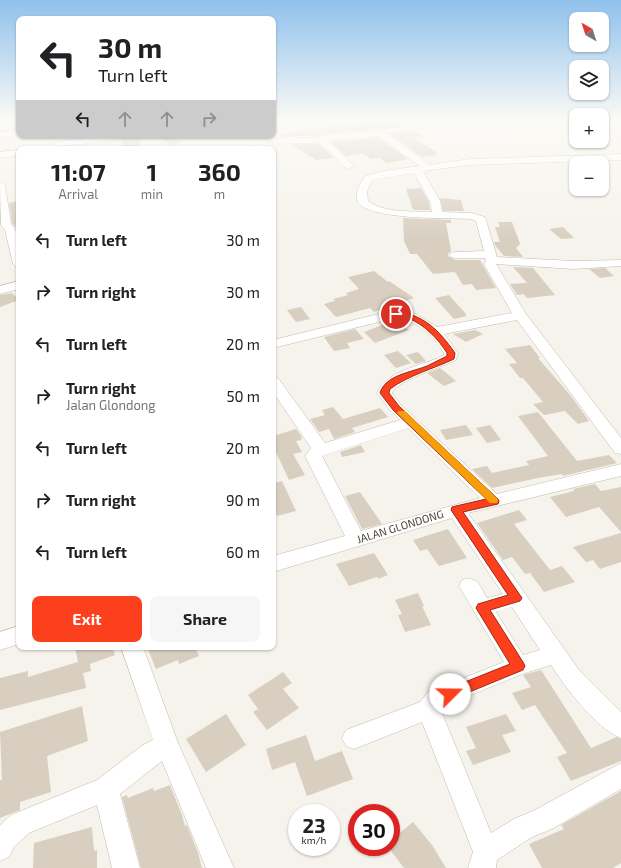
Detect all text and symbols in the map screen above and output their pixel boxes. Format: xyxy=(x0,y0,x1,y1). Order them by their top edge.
north arrow xyxy=(569,12,609,52)
map controls xyxy=(569,12,609,196)
text: 30 m xyxy=(98,30,162,64)
icon: left xyxy=(32,32,84,84)
button: layers xyxy=(569,60,609,100)
text: Turn left xyxy=(98,64,168,86)
icon: left xyxy=(72,108,94,130)
icon: ahead xyxy=(114,108,136,130)
icon: ahead xyxy=(156,108,178,130)
icon: right xyxy=(198,108,220,130)
button: + xyxy=(569,108,609,148)
button: − xyxy=(569,156,609,196)
text: 11:07 xyxy=(51,157,106,186)
text: 1 xyxy=(147,157,157,186)
text: 360 xyxy=(198,157,241,186)
text: Arrival xyxy=(59,186,98,202)
text: min xyxy=(141,186,163,202)
text: m xyxy=(214,186,225,202)
icon: left xyxy=(32,229,54,251)
text: Turn left xyxy=(66,231,127,249)
text: 30 m xyxy=(226,231,260,249)
icon: right xyxy=(32,281,54,303)
text: Turn right xyxy=(66,283,136,301)
text: 30 m xyxy=(226,283,260,301)
pin xyxy=(379,297,413,331)
icon: arrive xyxy=(385,303,407,325)
icon: left xyxy=(32,333,54,355)
text: Turn left xyxy=(66,335,127,353)
text: 20 m xyxy=(226,335,260,353)
text: Turn right xyxy=(66,379,136,397)
icon: right xyxy=(32,385,54,407)
text: 50 m xyxy=(226,387,260,405)
text: Jalan Glondong xyxy=(66,397,156,413)
icon: left xyxy=(32,437,54,459)
text: Turn left xyxy=(66,439,127,457)
text: 20 m xyxy=(226,439,260,457)
icon: right xyxy=(32,489,54,511)
text: Turn right xyxy=(66,491,136,509)
text: 90 m xyxy=(226,491,260,509)
street label: JALAN GLONDONG xyxy=(355,507,445,545)
icon: left xyxy=(32,541,54,563)
text: Turn left xyxy=(66,543,127,561)
text: 60 m xyxy=(226,543,260,561)
button: Exit xyxy=(32,596,142,642)
button: Share xyxy=(150,596,260,642)
position arrow xyxy=(429,673,471,715)
speed limit sign: 30 xyxy=(348,804,400,856)
text: 23 xyxy=(303,813,325,837)
text: km/h xyxy=(302,834,326,846)

